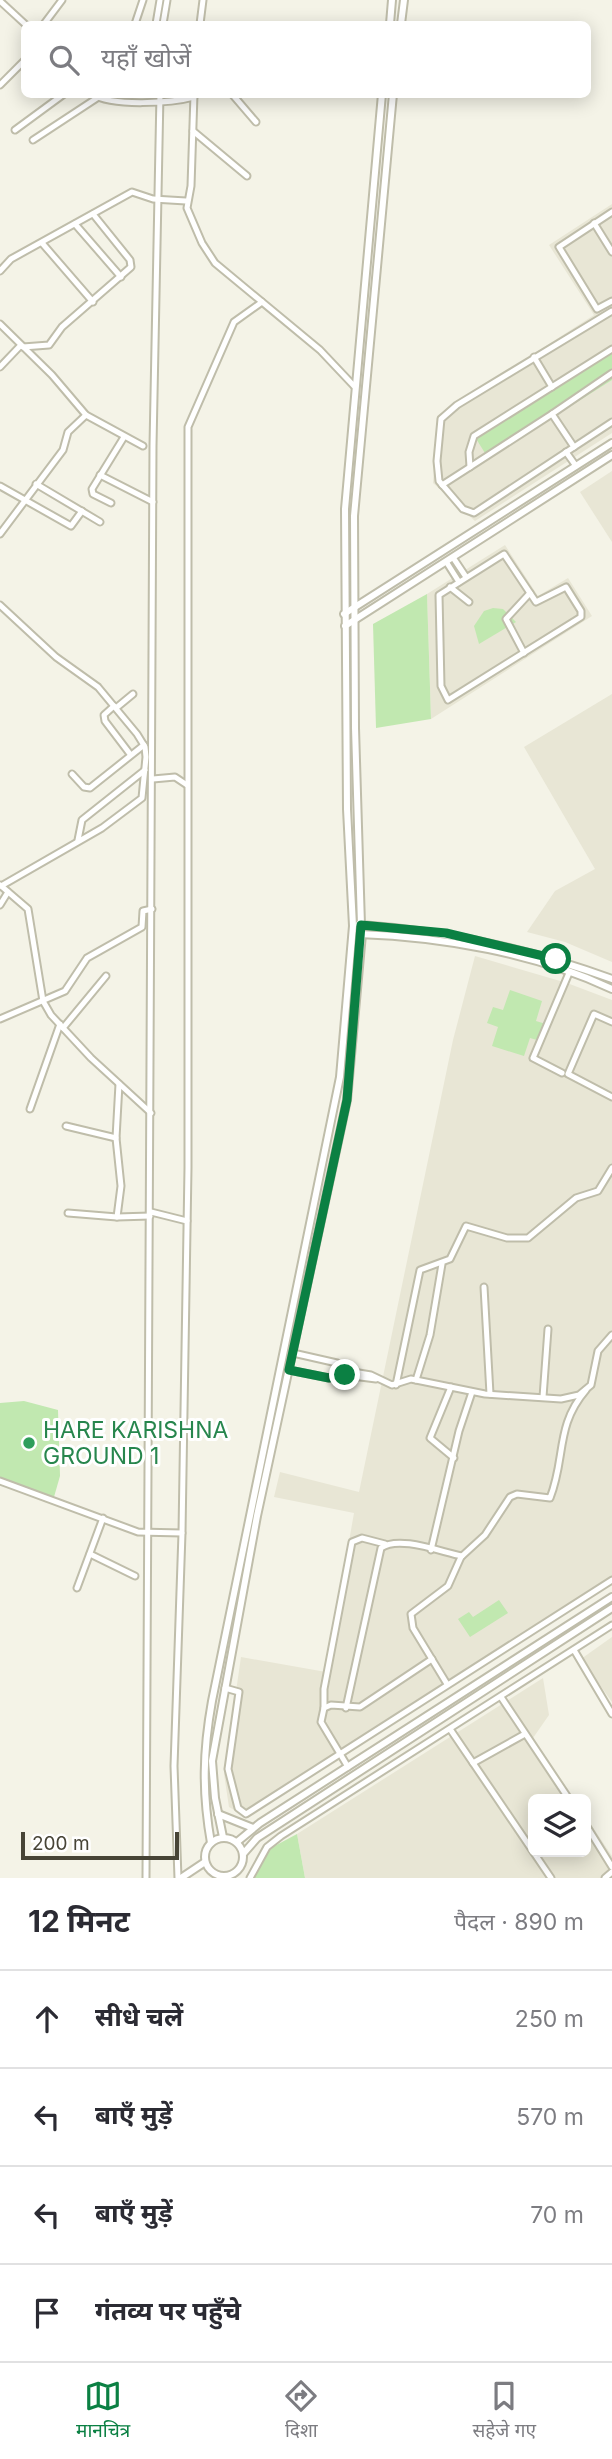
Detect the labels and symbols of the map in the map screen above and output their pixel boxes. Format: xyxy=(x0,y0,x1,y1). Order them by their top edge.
route start xyxy=(540,943,571,974)
route end xyxy=(329,1359,360,1390)
place label: HARE KARISHNA GROUND 1 xyxy=(43,1416,229,1470)
marker: HARE KARISHNA GROUND 1 xyxy=(21,1435,37,1451)
scale bar xyxy=(21,1829,178,1861)

